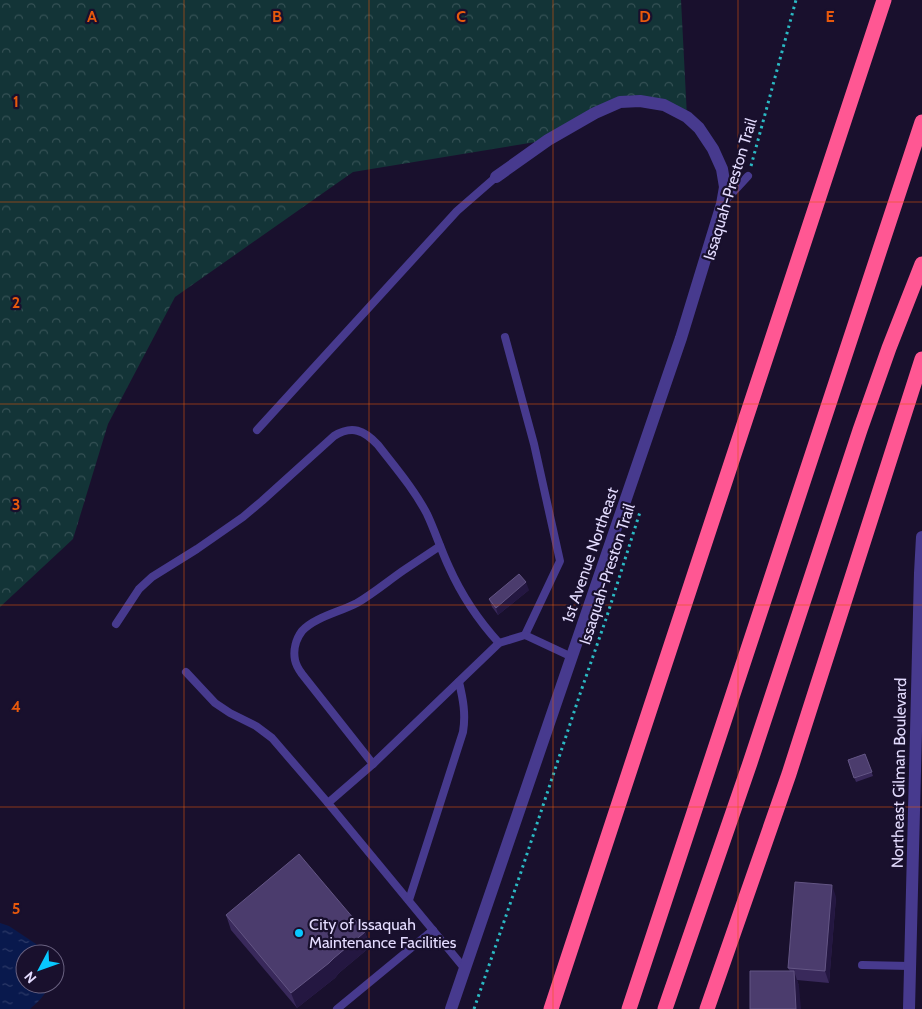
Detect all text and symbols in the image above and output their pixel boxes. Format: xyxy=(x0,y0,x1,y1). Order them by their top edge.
text: A xyxy=(87,7,97,26)
text: B xyxy=(272,7,282,26)
text: C xyxy=(456,7,466,26)
text: D xyxy=(639,7,651,26)
text: E xyxy=(825,7,835,26)
text: 1 xyxy=(13,92,19,111)
street label: Issaquah-Preston Trail xyxy=(699,115,761,262)
text: 2 xyxy=(12,293,20,312)
street label: 1st Avenue Northeast xyxy=(558,484,622,625)
text: 3 xyxy=(12,495,20,514)
street label: Issaquah-Preston Trail xyxy=(575,501,639,647)
street label: Northeast Gilman Boulevard xyxy=(888,678,910,868)
text: 4 xyxy=(11,697,21,716)
text: 5 xyxy=(12,899,20,918)
place label: City of Issaquah Maintenance Facilities xyxy=(309,915,457,952)
marker: City of Issaquah Maintenance Facilities xyxy=(293,927,305,939)
north arrow xyxy=(15,944,65,994)
text: N xyxy=(20,968,40,987)

